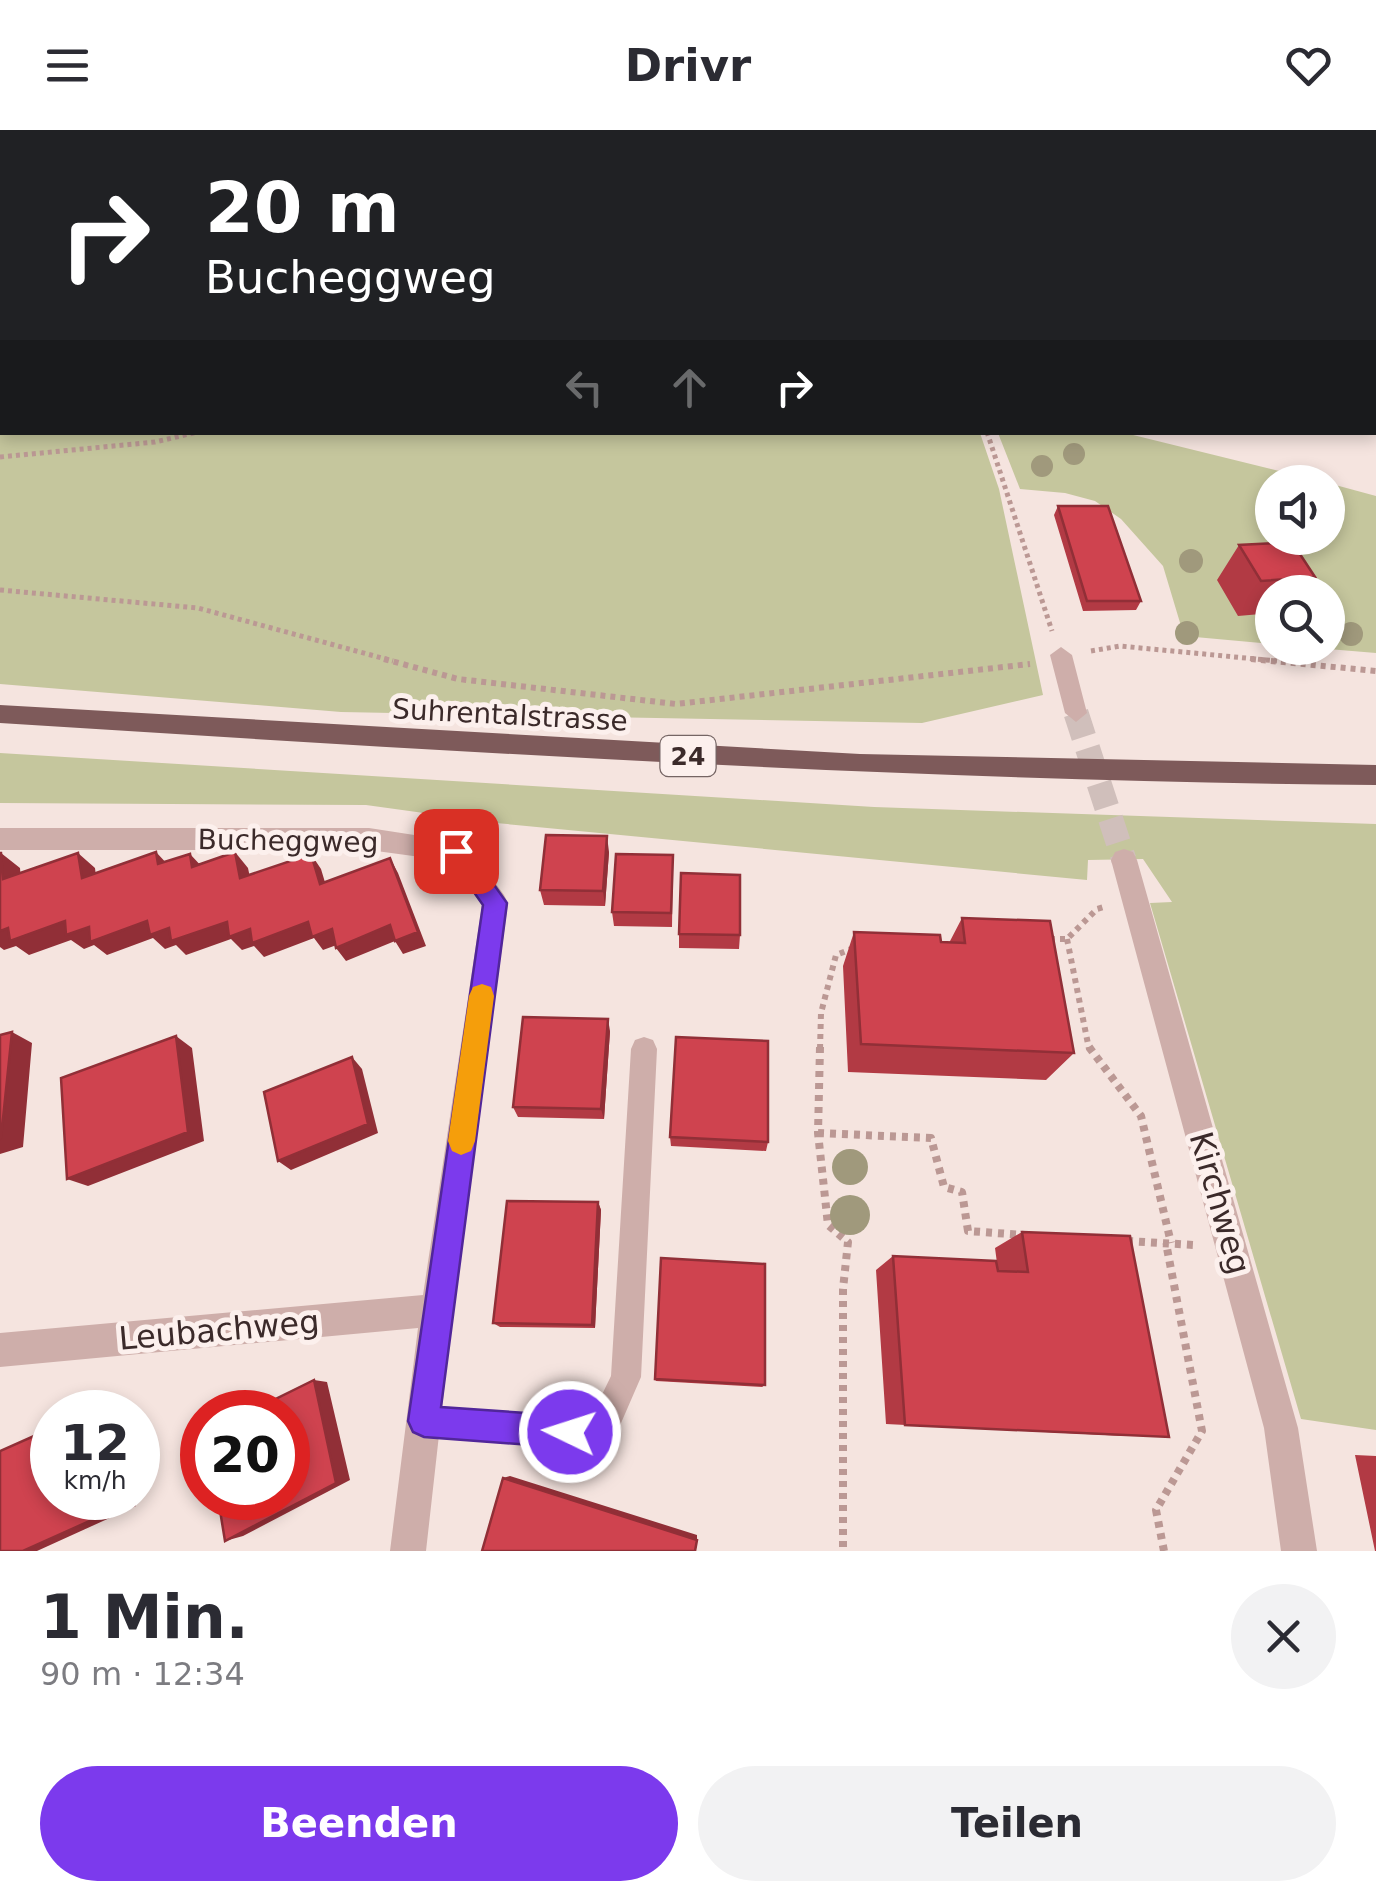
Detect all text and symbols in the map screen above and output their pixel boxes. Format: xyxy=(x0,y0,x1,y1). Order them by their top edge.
icon: menu xyxy=(40,38,95,93)
icon: heart xyxy=(1281,38,1336,93)
text: Drivr xyxy=(625,39,751,92)
text: 20 m xyxy=(205,167,400,249)
icon: right xyxy=(40,170,170,300)
text: Bucheggweg xyxy=(205,251,496,304)
icon: left xyxy=(557,360,612,415)
icon: ahead xyxy=(662,360,717,415)
icon: right xyxy=(767,360,822,415)
map controls xyxy=(1255,465,1345,665)
button: sound xyxy=(1255,465,1345,555)
button: search xyxy=(1255,575,1345,665)
street label: Suhrentalstrasse xyxy=(391,692,629,738)
road number: 24 xyxy=(660,736,716,776)
pin xyxy=(414,809,499,894)
street label: Bucheggweg xyxy=(197,823,379,859)
icon: arrive xyxy=(429,824,484,879)
street label: Kirchweg xyxy=(1182,1127,1258,1279)
street label: Leubachweg xyxy=(117,1302,321,1358)
position arrow xyxy=(518,1380,622,1484)
speed limit sign: 20 xyxy=(180,1390,310,1520)
text: 12 xyxy=(60,1414,130,1472)
text: km/h xyxy=(63,1466,127,1495)
text: 1 Min. xyxy=(40,1582,248,1652)
button: close xyxy=(1231,1584,1336,1689)
text: 90 m · 12:34 xyxy=(40,1655,245,1693)
button: Beenden xyxy=(40,1766,678,1881)
button: Teilen xyxy=(698,1766,1336,1881)

